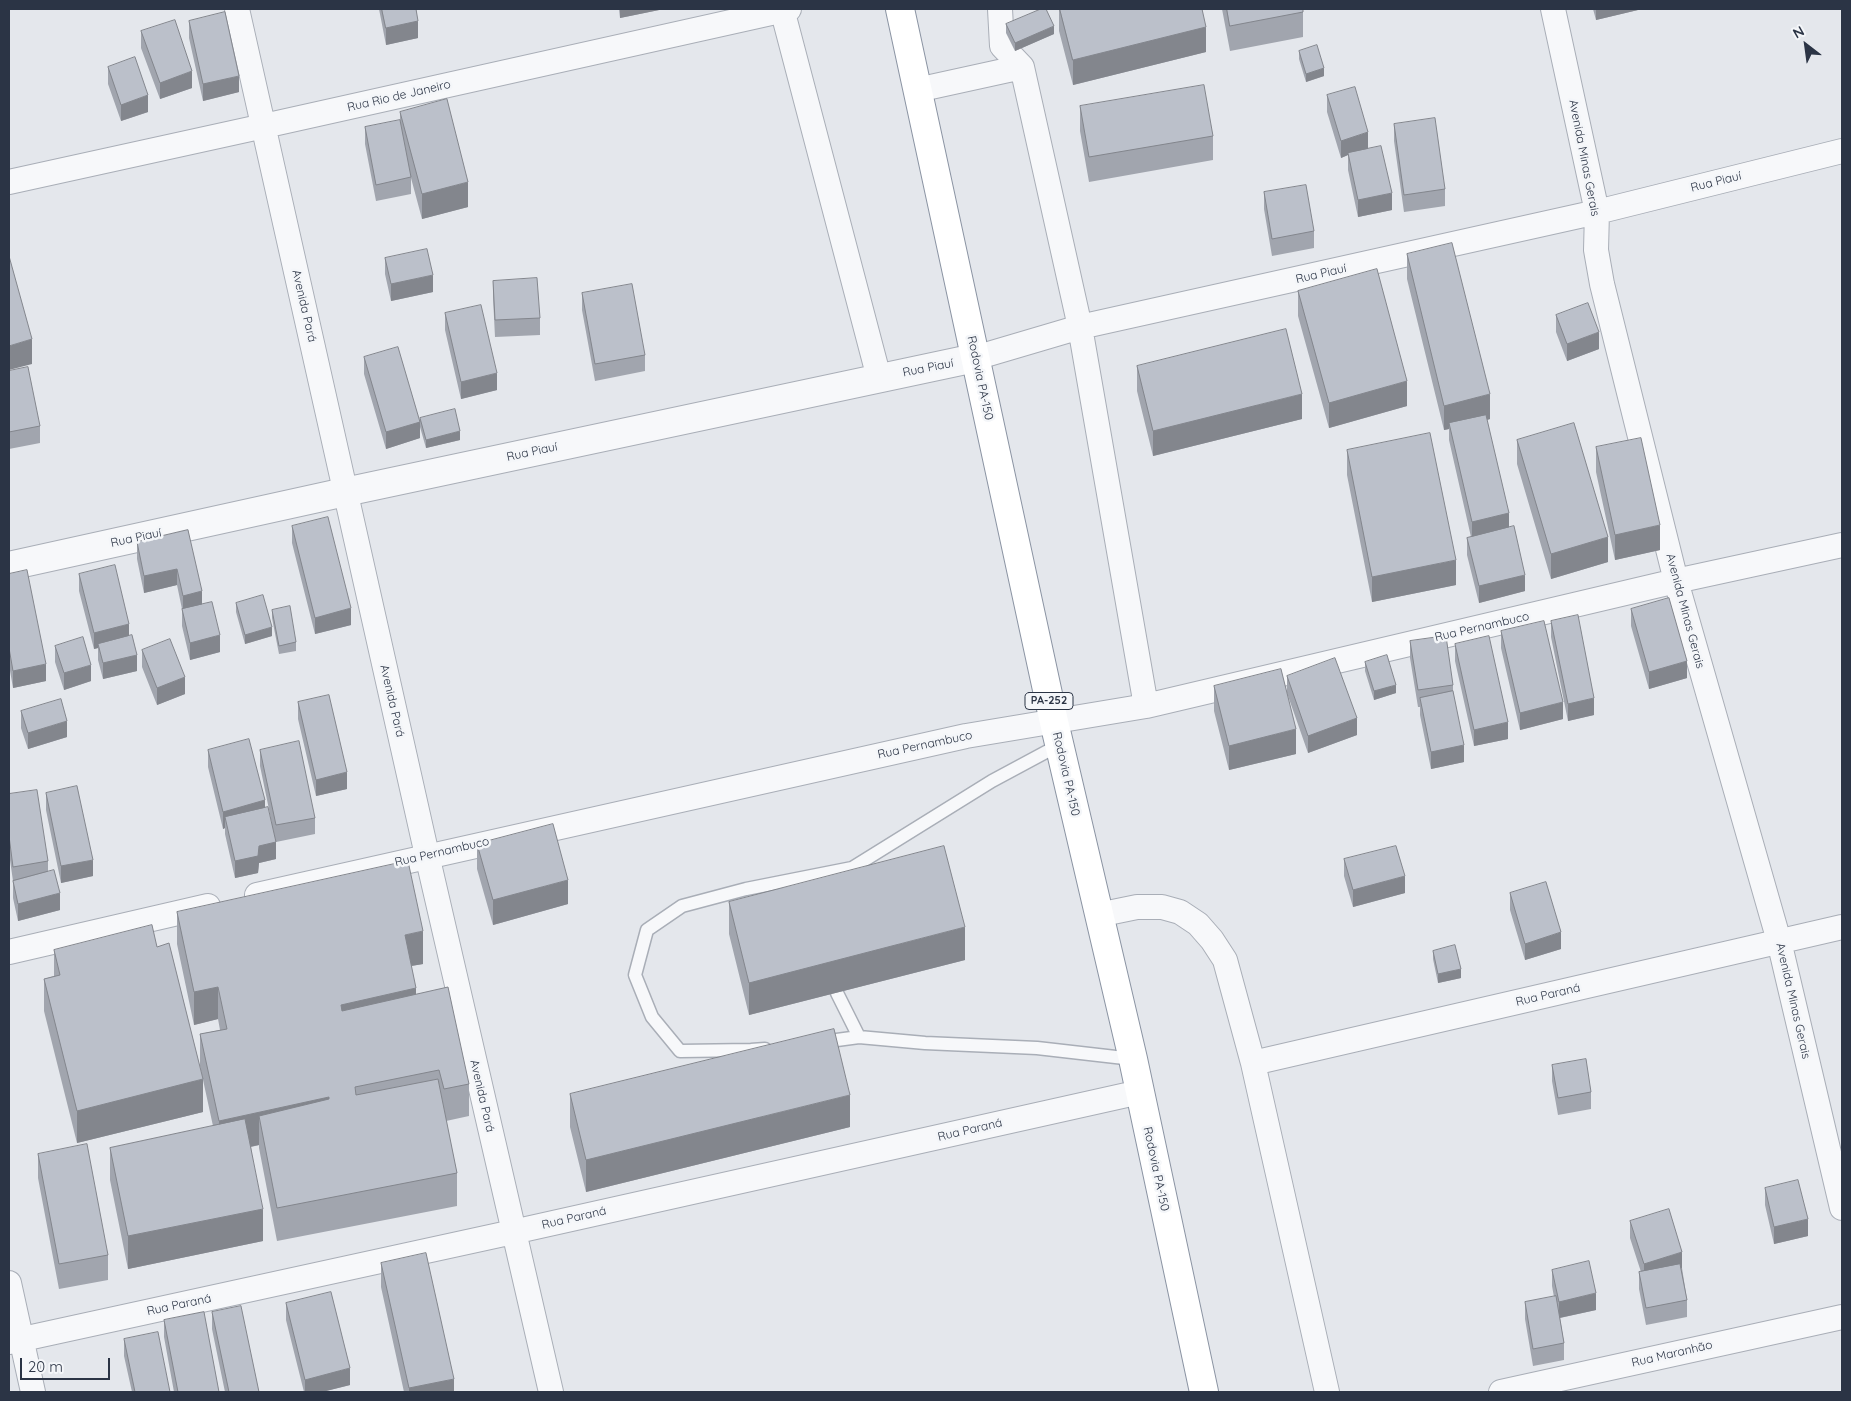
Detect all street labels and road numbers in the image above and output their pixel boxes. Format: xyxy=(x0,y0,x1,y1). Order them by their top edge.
street label: Rua Rio de Janeiro xyxy=(346,77,452,115)
street label: Avenida Minas Gerais xyxy=(1566,98,1602,218)
street label: Rua Piauí xyxy=(1689,169,1743,195)
street label: Rua Piauí xyxy=(1294,261,1348,287)
street label: Avenida Pará xyxy=(289,268,319,344)
street label: Rodovia PA-150 xyxy=(964,335,996,421)
street label: Rua Piauí xyxy=(901,356,955,380)
street label: Rua Piauí xyxy=(505,440,559,464)
street label: Rua Piauí xyxy=(109,526,163,550)
street label: Avenida Minas Gerais xyxy=(1663,552,1707,670)
street label: Rua Pernambuco xyxy=(1433,609,1531,645)
street label: Avenida Pará xyxy=(377,663,407,739)
road number: PA-252 xyxy=(1025,692,1073,709)
street label: Rua Pernambuco xyxy=(876,728,974,762)
street label: Rodovia PA-150 xyxy=(1049,731,1083,817)
street label: Rua Pernambuco xyxy=(393,834,491,870)
street label: Avenida Minas Gerais xyxy=(1773,942,1813,1060)
street label: Rua Paraná xyxy=(1514,981,1582,1009)
street label: Avenida Pará xyxy=(467,1058,497,1134)
street label: Rua Paraná xyxy=(936,1116,1004,1144)
street label: Rodovia PA-150 xyxy=(1140,1126,1172,1212)
street label: Rua Paraná xyxy=(540,1204,608,1232)
street label: Rua Paraná xyxy=(145,1291,213,1319)
street label: Rua Maranhão xyxy=(1630,1338,1714,1370)

